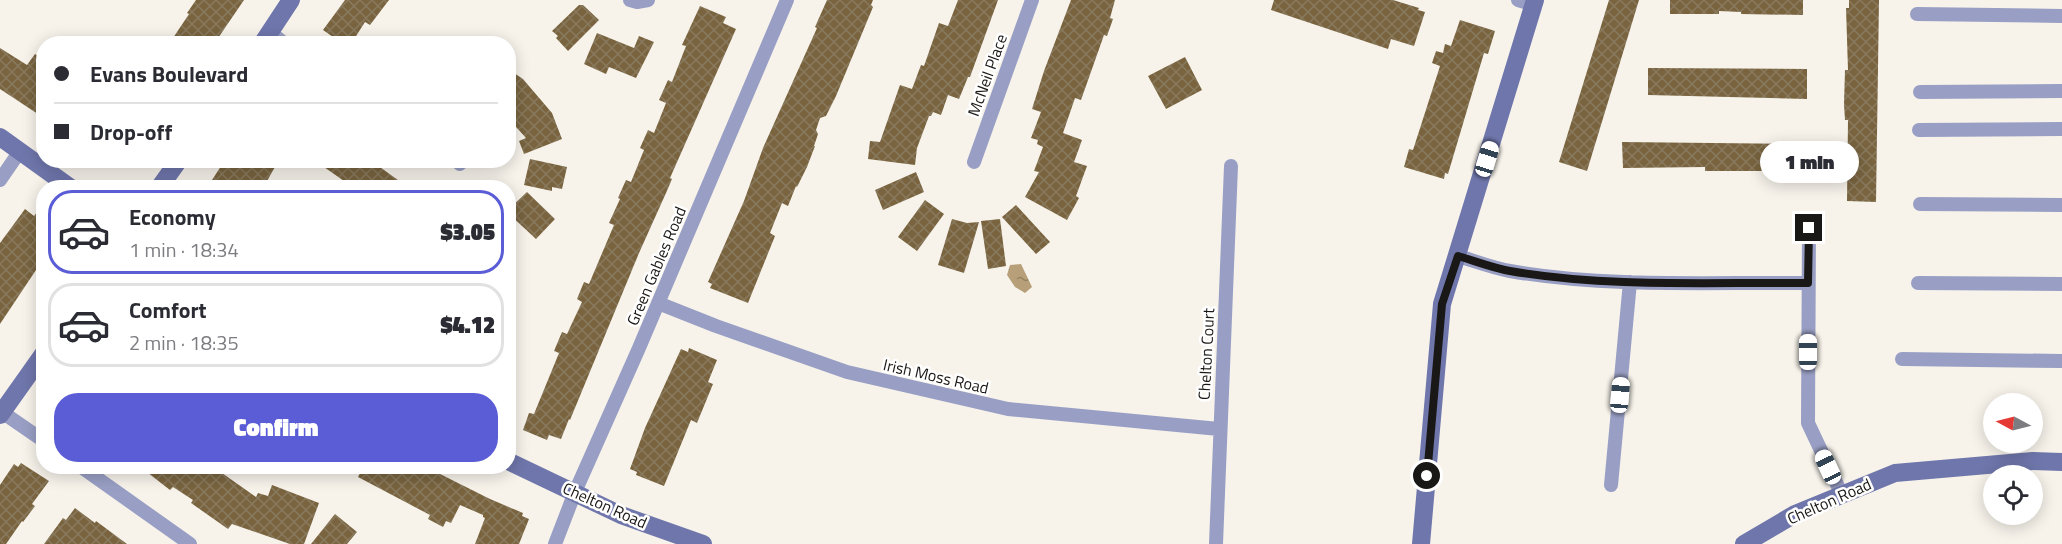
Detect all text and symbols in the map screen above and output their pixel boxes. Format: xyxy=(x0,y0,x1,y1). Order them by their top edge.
street label: McNeil Place xyxy=(961,30,1013,120)
text: Evans Boulevard xyxy=(90,57,248,91)
text: Drop-off xyxy=(90,115,172,149)
car xyxy=(1473,139,1501,179)
callout: 1 min xyxy=(1760,141,1858,183)
text: 1 min xyxy=(1785,146,1834,177)
text: Economy xyxy=(129,200,216,234)
street label: Green Gables Road xyxy=(620,203,692,329)
icon: car xyxy=(57,205,111,259)
route end xyxy=(1795,214,1822,241)
text: $3.05 xyxy=(440,215,495,249)
text: 1 min · 18:34 xyxy=(129,234,239,265)
text: Comfort xyxy=(129,293,207,327)
icon: car xyxy=(57,298,111,352)
street label: Chelton Court xyxy=(1192,307,1220,401)
text: $4.12 xyxy=(440,308,495,342)
text: 2 min · 18:35 xyxy=(129,327,239,358)
car xyxy=(1799,334,1817,370)
street label: Irish Moss Road xyxy=(881,352,991,400)
car xyxy=(1609,376,1631,414)
button: Confirm xyxy=(54,393,498,462)
north arrow xyxy=(1983,393,2043,453)
map controls xyxy=(1983,393,2043,525)
car xyxy=(1812,447,1844,487)
route start xyxy=(1413,462,1440,489)
button: locate xyxy=(1983,465,2043,525)
street label: Chelton Road xyxy=(1783,472,1875,530)
street label: Chelton Road xyxy=(559,476,651,534)

